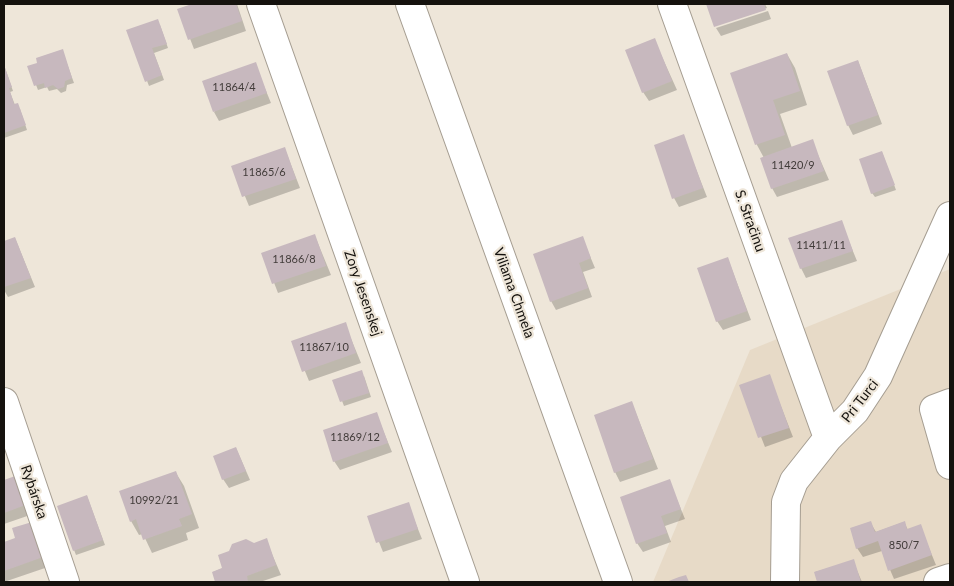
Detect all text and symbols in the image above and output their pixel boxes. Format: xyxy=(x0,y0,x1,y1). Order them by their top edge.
house number: 11864/4 xyxy=(212,80,256,94)
house number: 11420/9 xyxy=(771,158,815,172)
house number: 11865/6 xyxy=(242,165,286,179)
street label: S. Stračinu xyxy=(731,188,769,254)
house number: 11411/11 xyxy=(796,238,846,252)
street label: Viliama Chmela xyxy=(490,246,538,340)
street label: Zory Jesenskej xyxy=(340,248,386,338)
house number: 11866/8 xyxy=(272,252,316,266)
house number: 11867/10 xyxy=(299,340,349,354)
street label: Pri Turci xyxy=(838,376,882,426)
house number: 11869/12 xyxy=(330,430,380,444)
street label: Rybárska xyxy=(17,463,51,521)
house number: 10992/21 xyxy=(129,493,179,507)
house number: 850/7 xyxy=(889,538,919,552)

